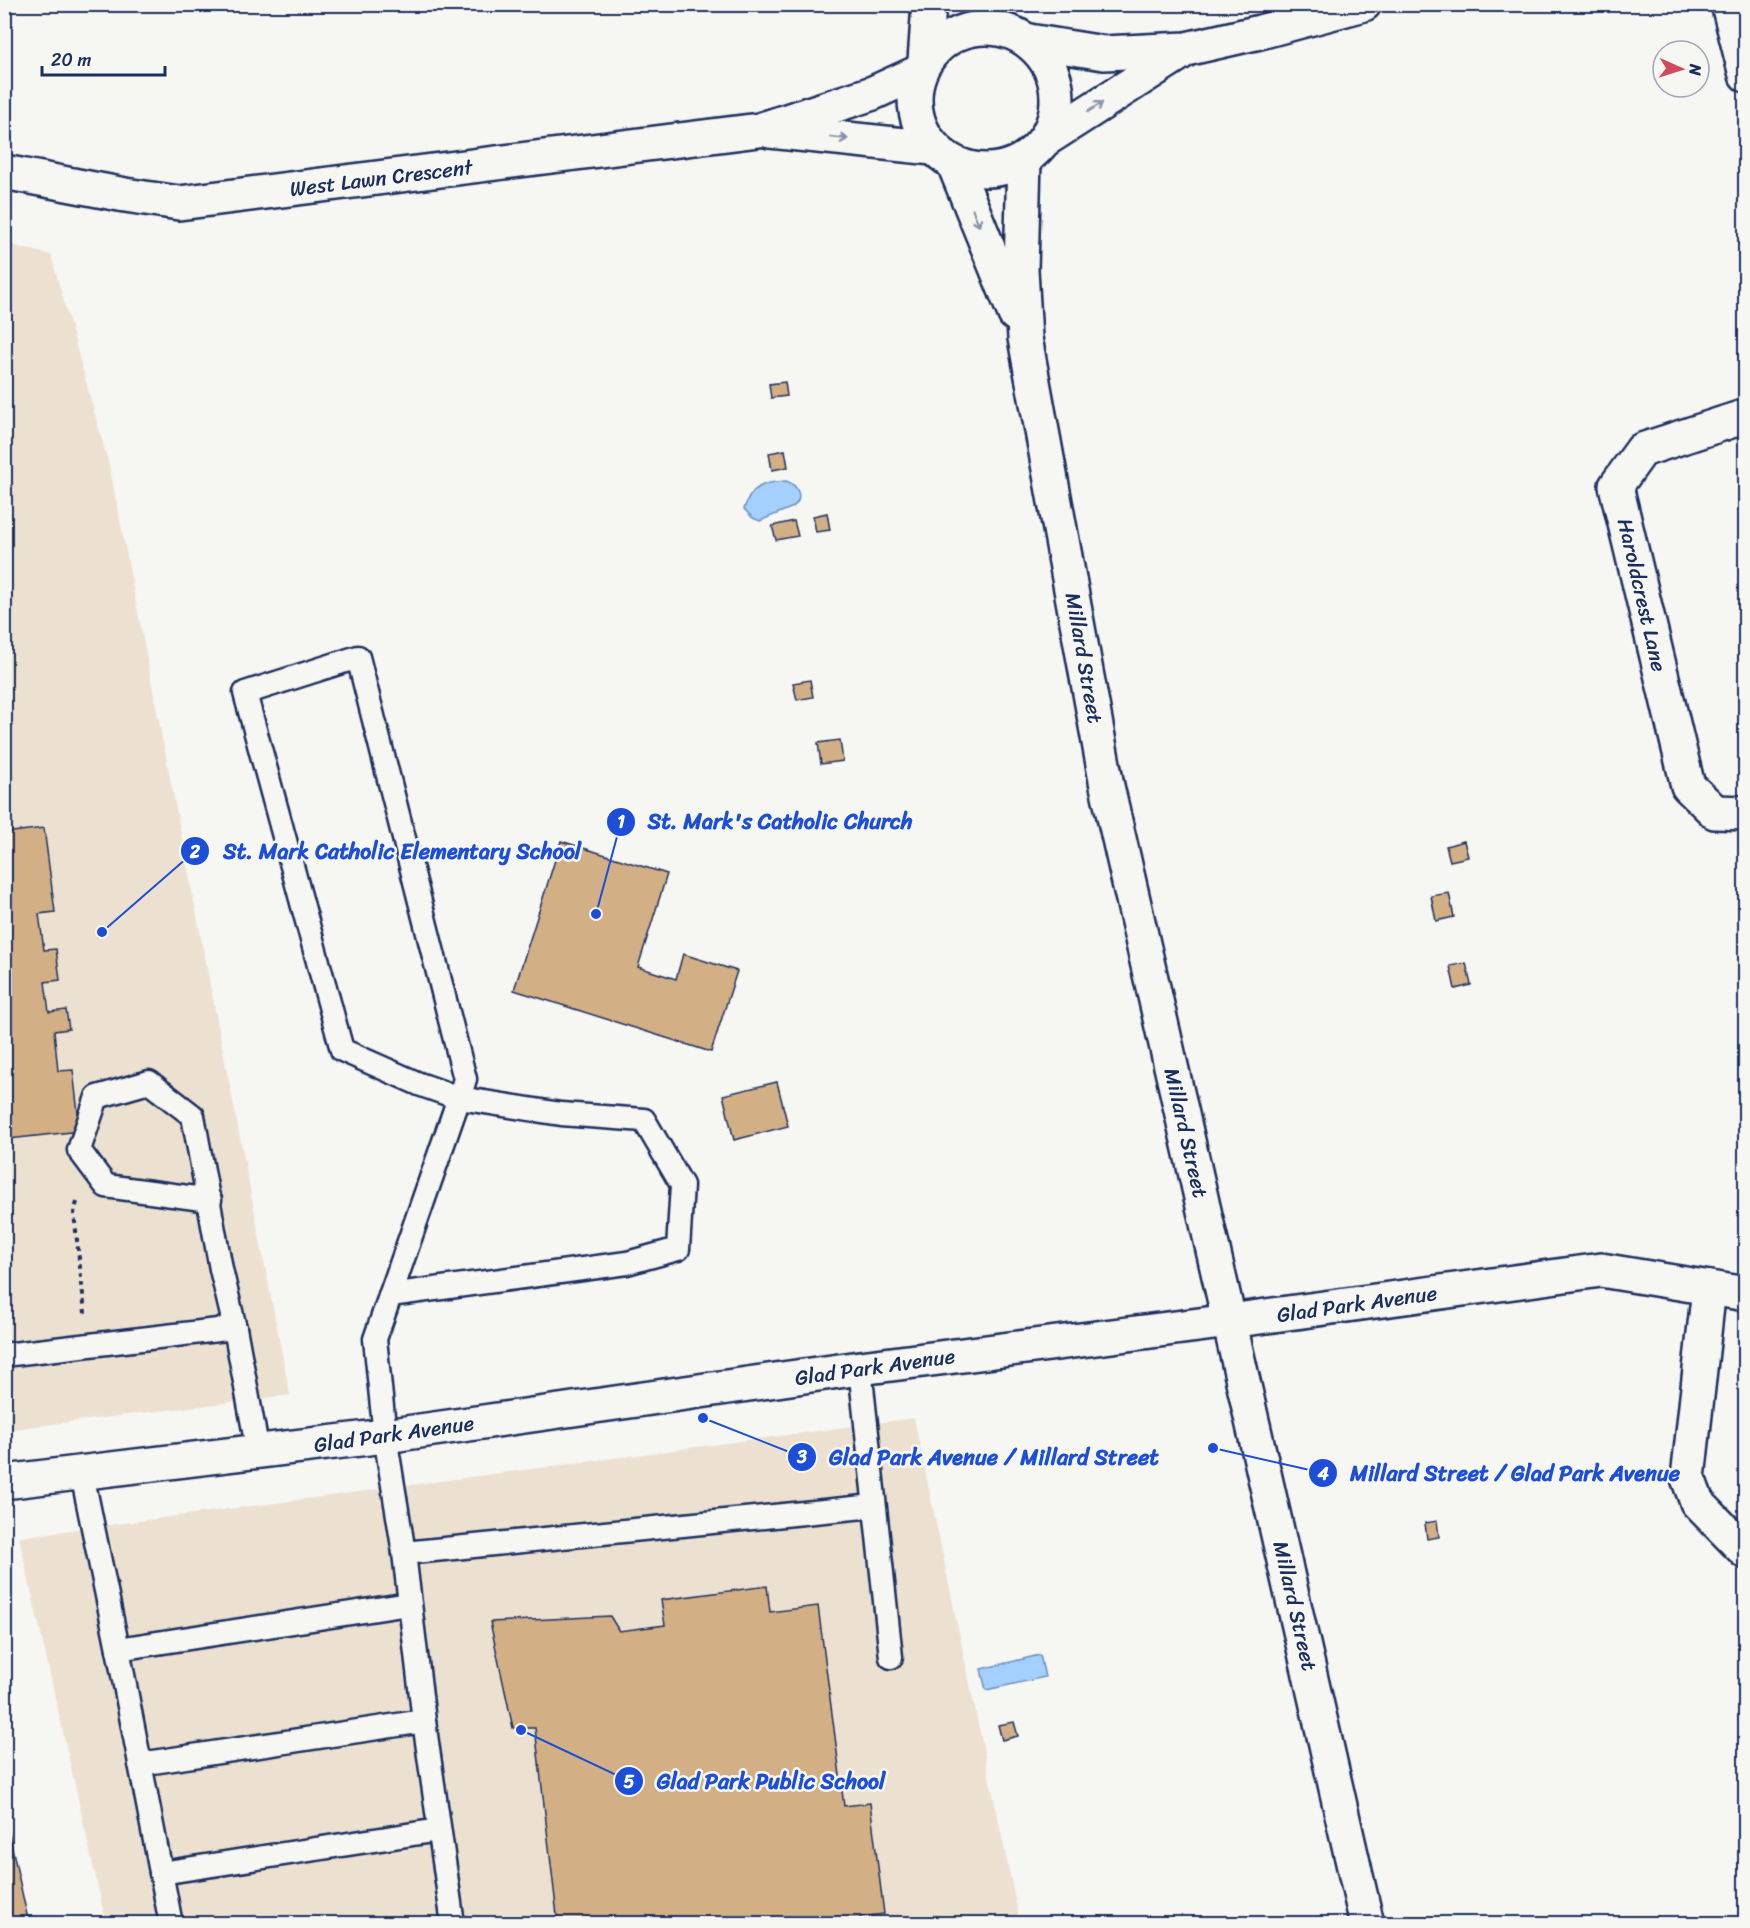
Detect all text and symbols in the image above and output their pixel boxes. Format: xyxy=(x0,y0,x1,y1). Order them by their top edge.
scale bar xyxy=(42,39,165,77)
north arrow xyxy=(1651,39,1711,99)
text: 20 m xyxy=(51,44,91,76)
text: N xyxy=(1681,62,1710,77)
one-way arrow xyxy=(1086,101,1103,113)
one-way arrow xyxy=(828,133,848,144)
street label: West Lawn Crescent xyxy=(287,148,476,208)
one-way arrow xyxy=(971,208,982,227)
street label: Haroldcrest Lane xyxy=(1606,514,1678,676)
street label: Millard Street xyxy=(1054,590,1114,726)
callout: St. Mark's Catholic Church xyxy=(606,802,923,842)
text: St. Mark's Catholic Church xyxy=(646,802,913,841)
text: 1 xyxy=(617,806,625,838)
callout: St. Mark Catholic Elementary School xyxy=(180,831,593,871)
text: St. Mark Catholic Elementary School xyxy=(222,832,583,871)
text: 2 xyxy=(189,836,201,868)
street label: Millard Street xyxy=(1153,1064,1219,1202)
street label: Glad Park Avenue xyxy=(1274,1274,1440,1334)
street label: Glad Park Avenue xyxy=(792,1337,958,1397)
street label: Glad Park Avenue xyxy=(311,1404,477,1464)
callout: Glad Park Avenue / Millard Street xyxy=(787,1437,1171,1477)
text: Glad Park Avenue / Millard Street xyxy=(828,1438,1159,1477)
text: 3 xyxy=(796,1441,807,1473)
callout: Millard Street / Glad Park Avenue xyxy=(1308,1453,1691,1493)
text: Millard Street / Glad Park Avenue xyxy=(1349,1454,1681,1493)
text: 4 xyxy=(1316,1458,1329,1490)
street label: Millard Street xyxy=(1262,1537,1328,1675)
callout: Glad Park Public School xyxy=(614,1761,899,1801)
text: Glad Park Public School xyxy=(656,1762,887,1801)
text: 5 xyxy=(624,1766,635,1798)

